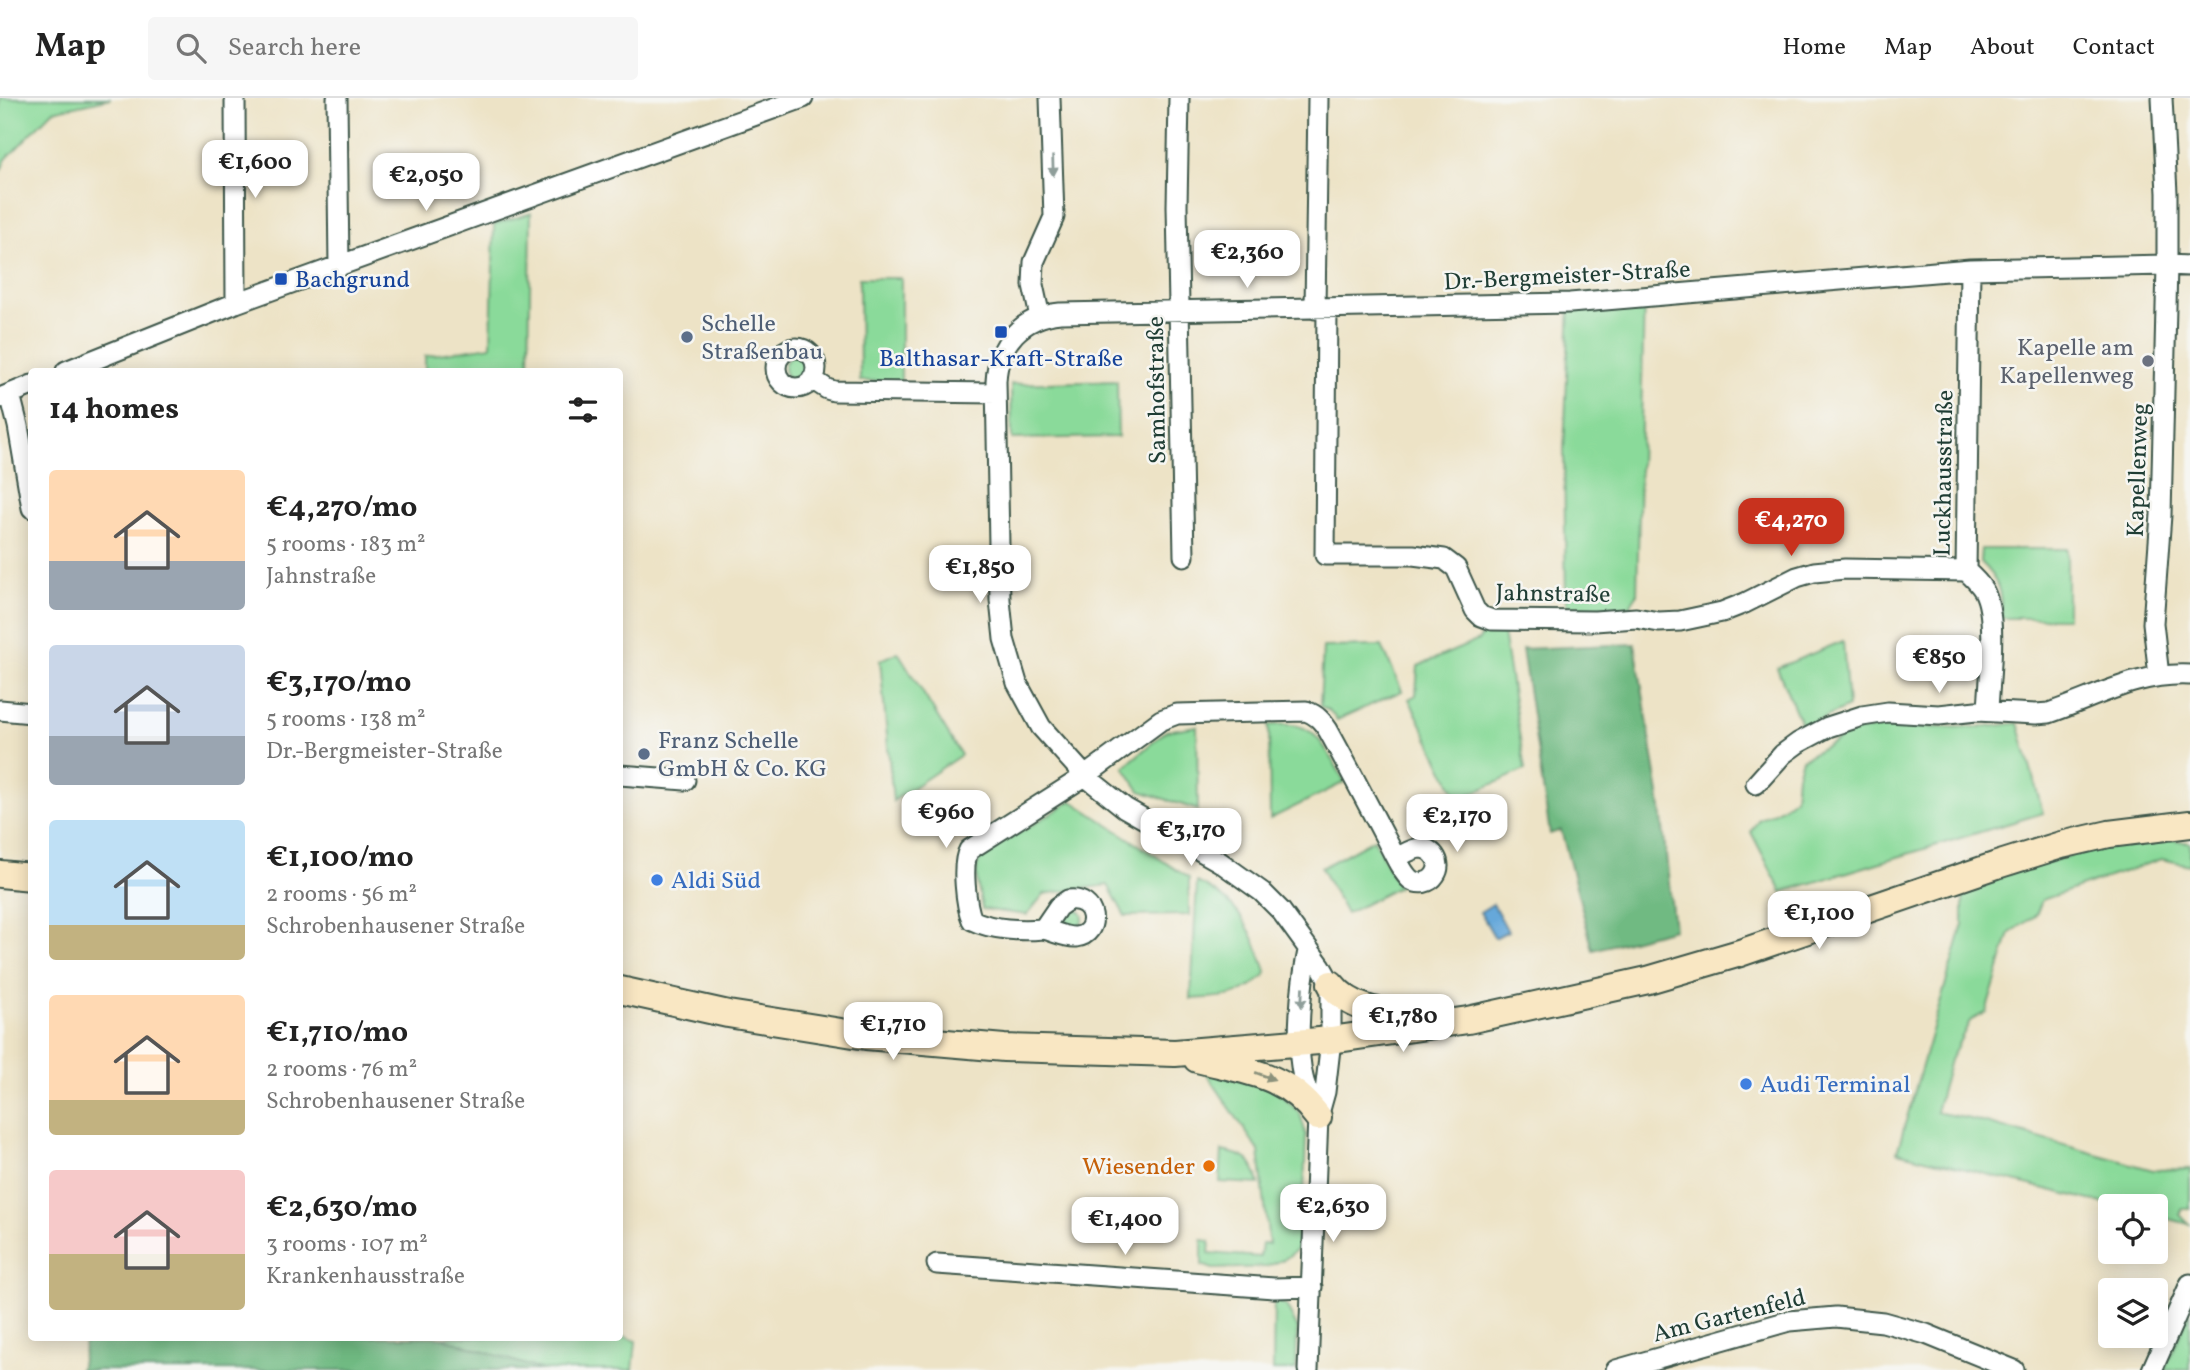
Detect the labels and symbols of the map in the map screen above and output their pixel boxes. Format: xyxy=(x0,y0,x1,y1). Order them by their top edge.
pin: €1,600 xyxy=(198,140,312,200)
pin: €2,050 xyxy=(369,153,483,213)
one-way arrow xyxy=(1047,155,1058,177)
pin: €2,360 xyxy=(1190,230,1304,290)
street label: Dr.-Bergmeister-Straße xyxy=(1443,254,1691,300)
place label: Bachgrund xyxy=(295,264,410,298)
marker: Bachgrund xyxy=(273,271,289,287)
place label: Schelle Straßenbau xyxy=(701,308,823,370)
street label: Samhofstraße xyxy=(1140,316,1176,464)
marker: Balthasar-Kraft-Straße xyxy=(993,324,1009,340)
marker: Schelle Straßenbau xyxy=(679,329,695,345)
place label: Kapelle am Kapellenweg xyxy=(2000,332,2134,394)
place label: Balthasar-Kraft-Straße xyxy=(879,343,1123,377)
marker: Kapelle am Kapellenweg xyxy=(2140,353,2156,369)
street label: Luckhausstraße xyxy=(1927,389,1963,557)
street label: Kapellenweg xyxy=(2120,402,2158,538)
pin: €4,270 xyxy=(1734,498,1848,558)
pin: €1,850 xyxy=(923,546,1037,605)
street label: Jahnstraße xyxy=(1495,577,1611,613)
pin: €850 xyxy=(1898,636,1980,695)
place label: Franz Schelle GmbH & Co. KG xyxy=(658,725,827,787)
marker: Franz Schelle GmbH & Co. KG xyxy=(636,746,652,762)
pin: €960 xyxy=(905,790,987,850)
pin: €2,170 xyxy=(1400,794,1514,854)
pin: €3,170 xyxy=(1134,808,1248,868)
place label: Aldi Süd xyxy=(671,865,761,899)
marker: Aldi Süd xyxy=(649,872,665,888)
pin: €1,100 xyxy=(1762,892,1876,951)
one-way arrow xyxy=(1297,986,1308,1008)
pin: €1,780 xyxy=(1346,995,1460,1054)
pin: €1,710 xyxy=(836,1002,950,1062)
place label: Audi Terminal xyxy=(1760,1069,1911,1103)
one-way arrow xyxy=(1254,1070,1275,1081)
marker: Audi Terminal xyxy=(1738,1076,1754,1092)
place label: Wiesender xyxy=(1082,1151,1195,1185)
marker: Wiesender xyxy=(1201,1158,1217,1174)
pin: €2,630 xyxy=(1276,1184,1390,1244)
pin: €1,400 xyxy=(1068,1198,1182,1257)
street label: Am Gartenfeld xyxy=(1649,1281,1810,1352)

